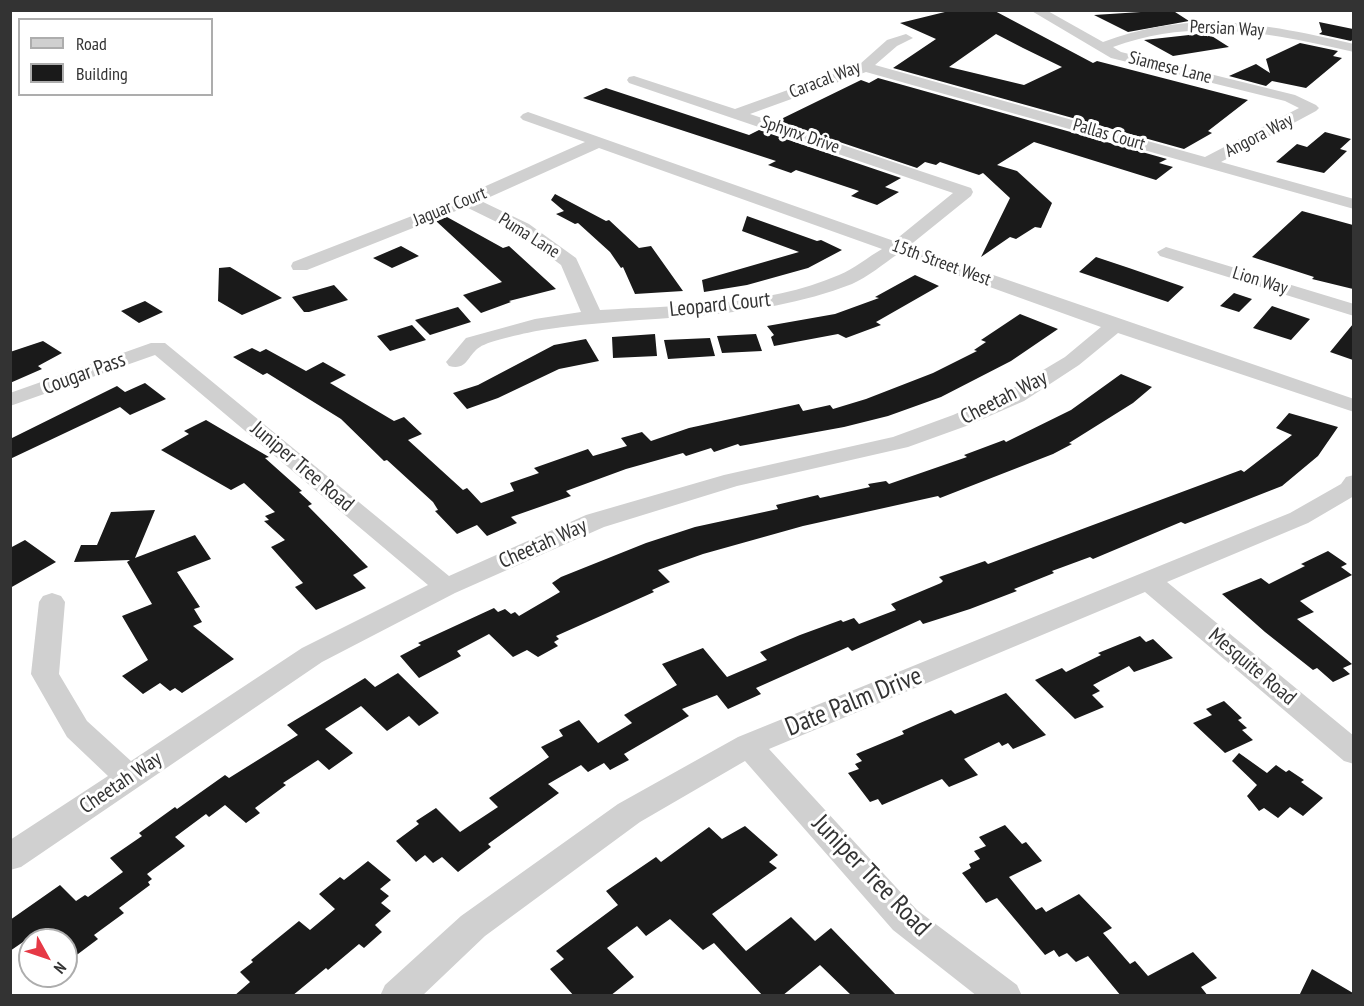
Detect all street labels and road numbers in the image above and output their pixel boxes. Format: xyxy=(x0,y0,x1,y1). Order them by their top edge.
street label: Persian Way xyxy=(1189,16,1265,42)
street label: Siamese Lane xyxy=(1126,47,1214,89)
street label: Caracal Way xyxy=(786,57,864,103)
street label: Angora Way xyxy=(1221,110,1297,162)
street label: Sphynx Drive xyxy=(758,111,842,159)
street label: Pallas Court xyxy=(1070,114,1148,156)
street label: Jaguar Court xyxy=(410,183,490,231)
street label: Puma Lane xyxy=(494,209,564,263)
street label: 15th Street West xyxy=(888,235,994,291)
street label: Lion Way xyxy=(1230,262,1290,300)
street label: Leopard Court xyxy=(668,287,772,323)
street label: Cougar Pass xyxy=(39,347,129,401)
street label: Cheetah Way xyxy=(957,366,1051,430)
street label: Juniper Tree Road xyxy=(245,417,359,517)
street label: Cheetah Way xyxy=(495,513,591,575)
street label: Mesquite Road xyxy=(1203,623,1301,711)
street label: Date Palm Drive xyxy=(781,660,927,744)
street label: Cheetah Way xyxy=(75,746,167,820)
street label: Juniper Tree Road xyxy=(805,809,937,943)

